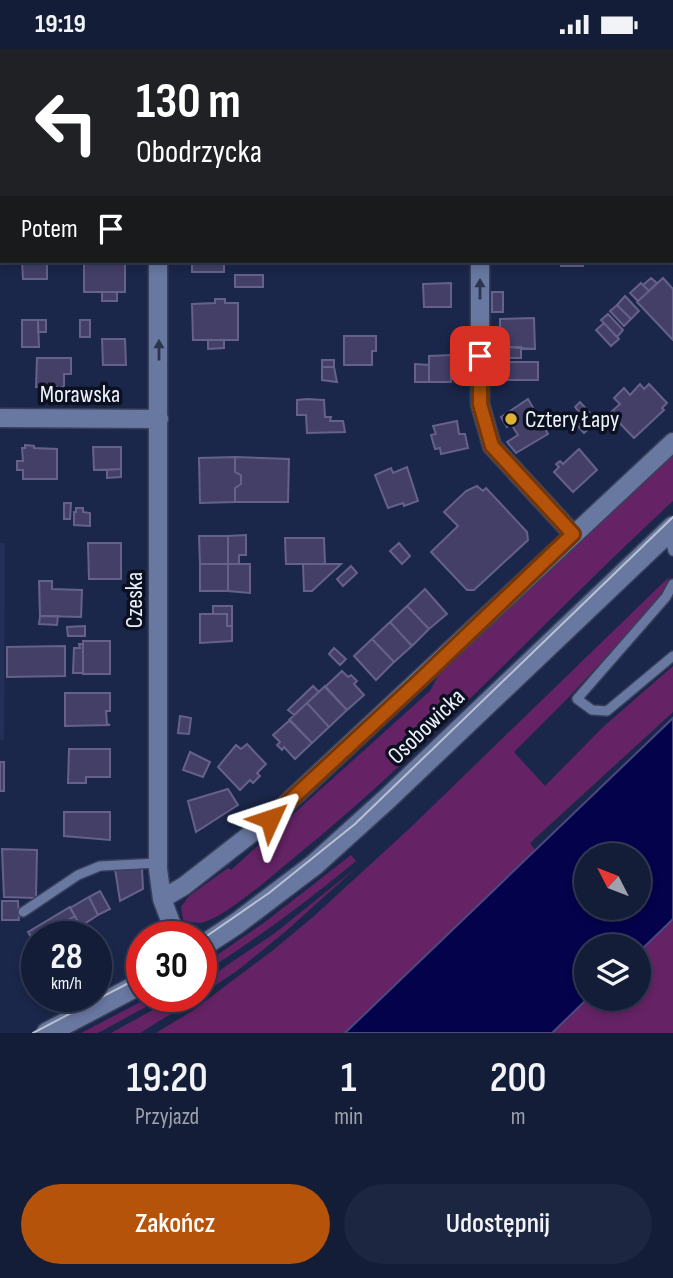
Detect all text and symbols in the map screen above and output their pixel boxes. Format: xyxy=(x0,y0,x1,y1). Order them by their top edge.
text: 19:19 xyxy=(35,9,86,40)
text: 130 m xyxy=(136,73,241,132)
icon: left xyxy=(21,77,112,168)
text: Obodrzycka xyxy=(136,133,262,172)
icon: arrive xyxy=(92,210,130,248)
text: Potem xyxy=(21,214,78,245)
one-way arrow xyxy=(474,278,486,300)
pin xyxy=(450,326,510,386)
icon: arrive xyxy=(461,337,499,375)
one-way arrow xyxy=(153,339,164,361)
street label: Morawska xyxy=(40,380,120,409)
place label: Cztery Łapy xyxy=(525,405,619,434)
marker: Cztery Łapy xyxy=(503,411,519,427)
street label: Czeska xyxy=(120,572,149,628)
street label: Osobowicka xyxy=(382,683,471,770)
position arrow xyxy=(233,782,307,856)
north arrow xyxy=(574,843,651,921)
map controls xyxy=(574,843,651,1011)
speed limit sign: 30 xyxy=(126,921,217,1012)
button: layers xyxy=(574,934,651,1011)
text: 28 xyxy=(51,936,82,979)
text: km/h xyxy=(51,973,82,994)
text: 19:20 xyxy=(127,1053,208,1104)
text: 1 xyxy=(341,1053,357,1104)
text: 200 xyxy=(490,1053,546,1104)
text: Przyjazd xyxy=(135,1103,199,1131)
text: min xyxy=(334,1103,363,1131)
text: m xyxy=(511,1103,525,1131)
button: Zakończ xyxy=(21,1184,330,1264)
button: Udostępnij xyxy=(344,1184,652,1264)

